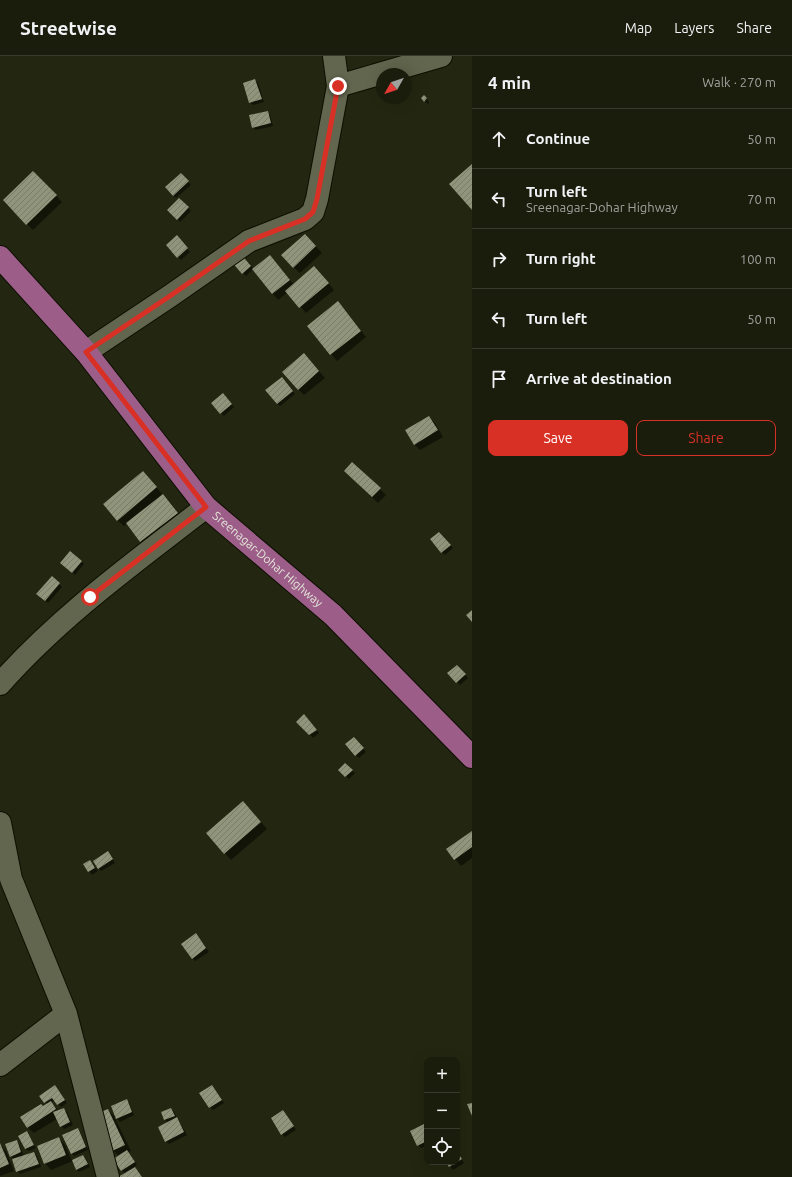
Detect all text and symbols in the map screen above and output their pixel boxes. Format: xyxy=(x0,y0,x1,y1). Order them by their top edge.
text: Streetwise xyxy=(20,17,117,39)
text: Map xyxy=(625,20,652,36)
text: Layers xyxy=(674,20,714,36)
text: Share xyxy=(736,20,772,36)
north arrow xyxy=(376,68,412,104)
text: 4 min xyxy=(488,73,531,92)
text: Walk · 270 m xyxy=(702,75,776,89)
route end xyxy=(329,77,347,95)
icon: ahead xyxy=(488,128,510,150)
text: Continue xyxy=(526,130,590,147)
text: 50 m xyxy=(747,132,776,146)
text: Turn left xyxy=(526,183,587,200)
icon: left xyxy=(488,188,510,210)
text: 70 m xyxy=(747,192,776,206)
text: Sreenagar-Dohar Highway xyxy=(526,200,678,214)
icon: right xyxy=(488,248,510,270)
text: Turn right xyxy=(526,250,596,267)
text: 100 m xyxy=(740,252,776,266)
icon: left xyxy=(488,308,510,330)
text: Turn left xyxy=(526,310,587,327)
text: 50 m xyxy=(747,312,776,326)
icon: arrive xyxy=(488,368,510,390)
text: Arrive at destination xyxy=(526,370,672,387)
button: Save xyxy=(488,420,628,456)
button: Share xyxy=(636,420,776,456)
street label: Sreenagar-Dohar Highway xyxy=(210,509,326,609)
route start xyxy=(81,588,99,606)
map controls xyxy=(424,1057,460,1165)
button: + xyxy=(424,1057,460,1093)
button: − xyxy=(424,1093,460,1129)
button: locate xyxy=(424,1129,460,1165)

